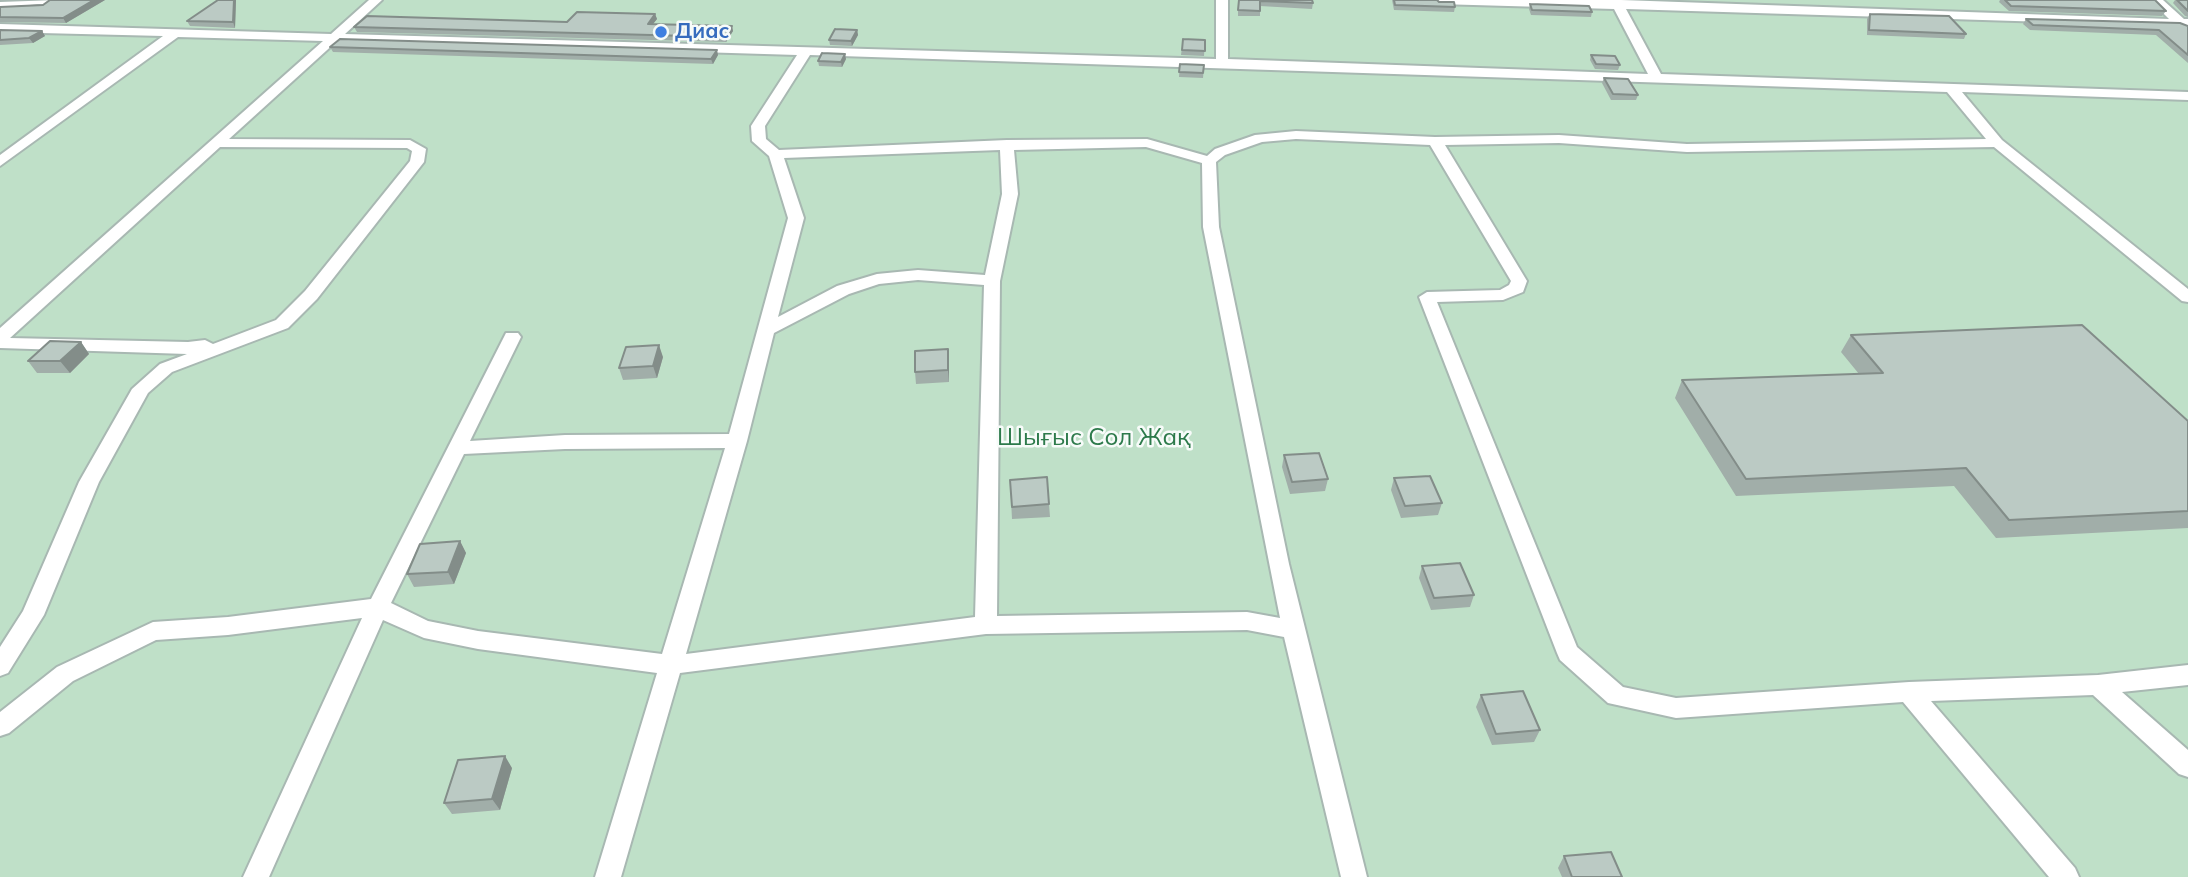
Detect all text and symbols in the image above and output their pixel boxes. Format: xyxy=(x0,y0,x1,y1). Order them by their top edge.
place label: Диас xyxy=(675,19,729,45)
marker: Диас xyxy=(653,24,669,40)
park label: Шығыс Сол Жақ xyxy=(997,424,1191,452)

